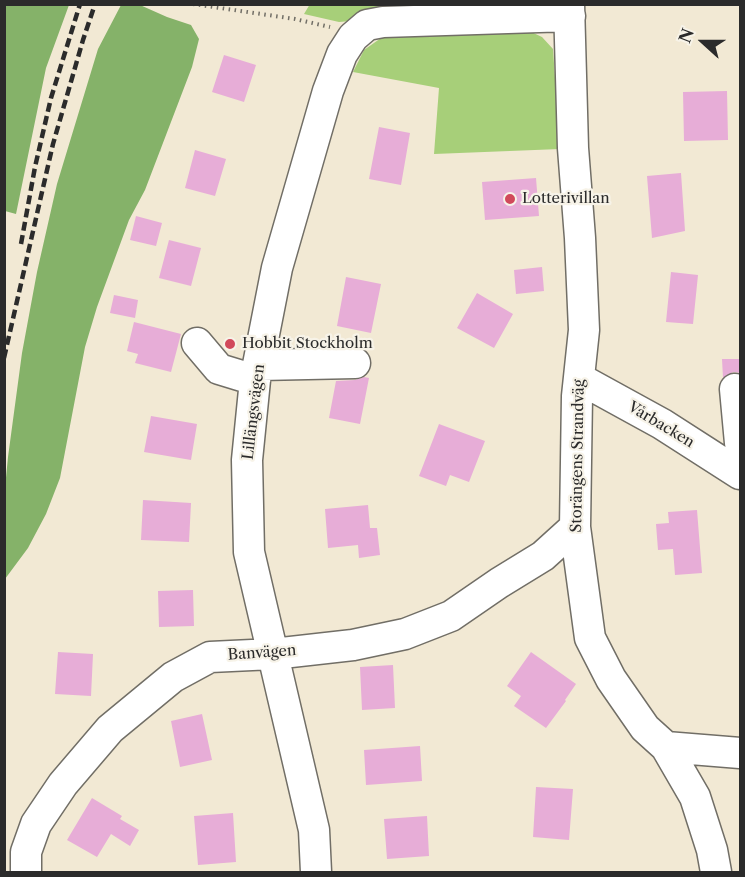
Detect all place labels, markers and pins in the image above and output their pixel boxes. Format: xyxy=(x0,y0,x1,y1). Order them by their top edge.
place label: Lotterivillan xyxy=(522,190,610,208)
marker: Lotterivillan xyxy=(503,192,517,206)
place label: Hobbit Stockholm xyxy=(242,335,373,353)
marker: Hobbit Stockholm xyxy=(223,337,237,351)

